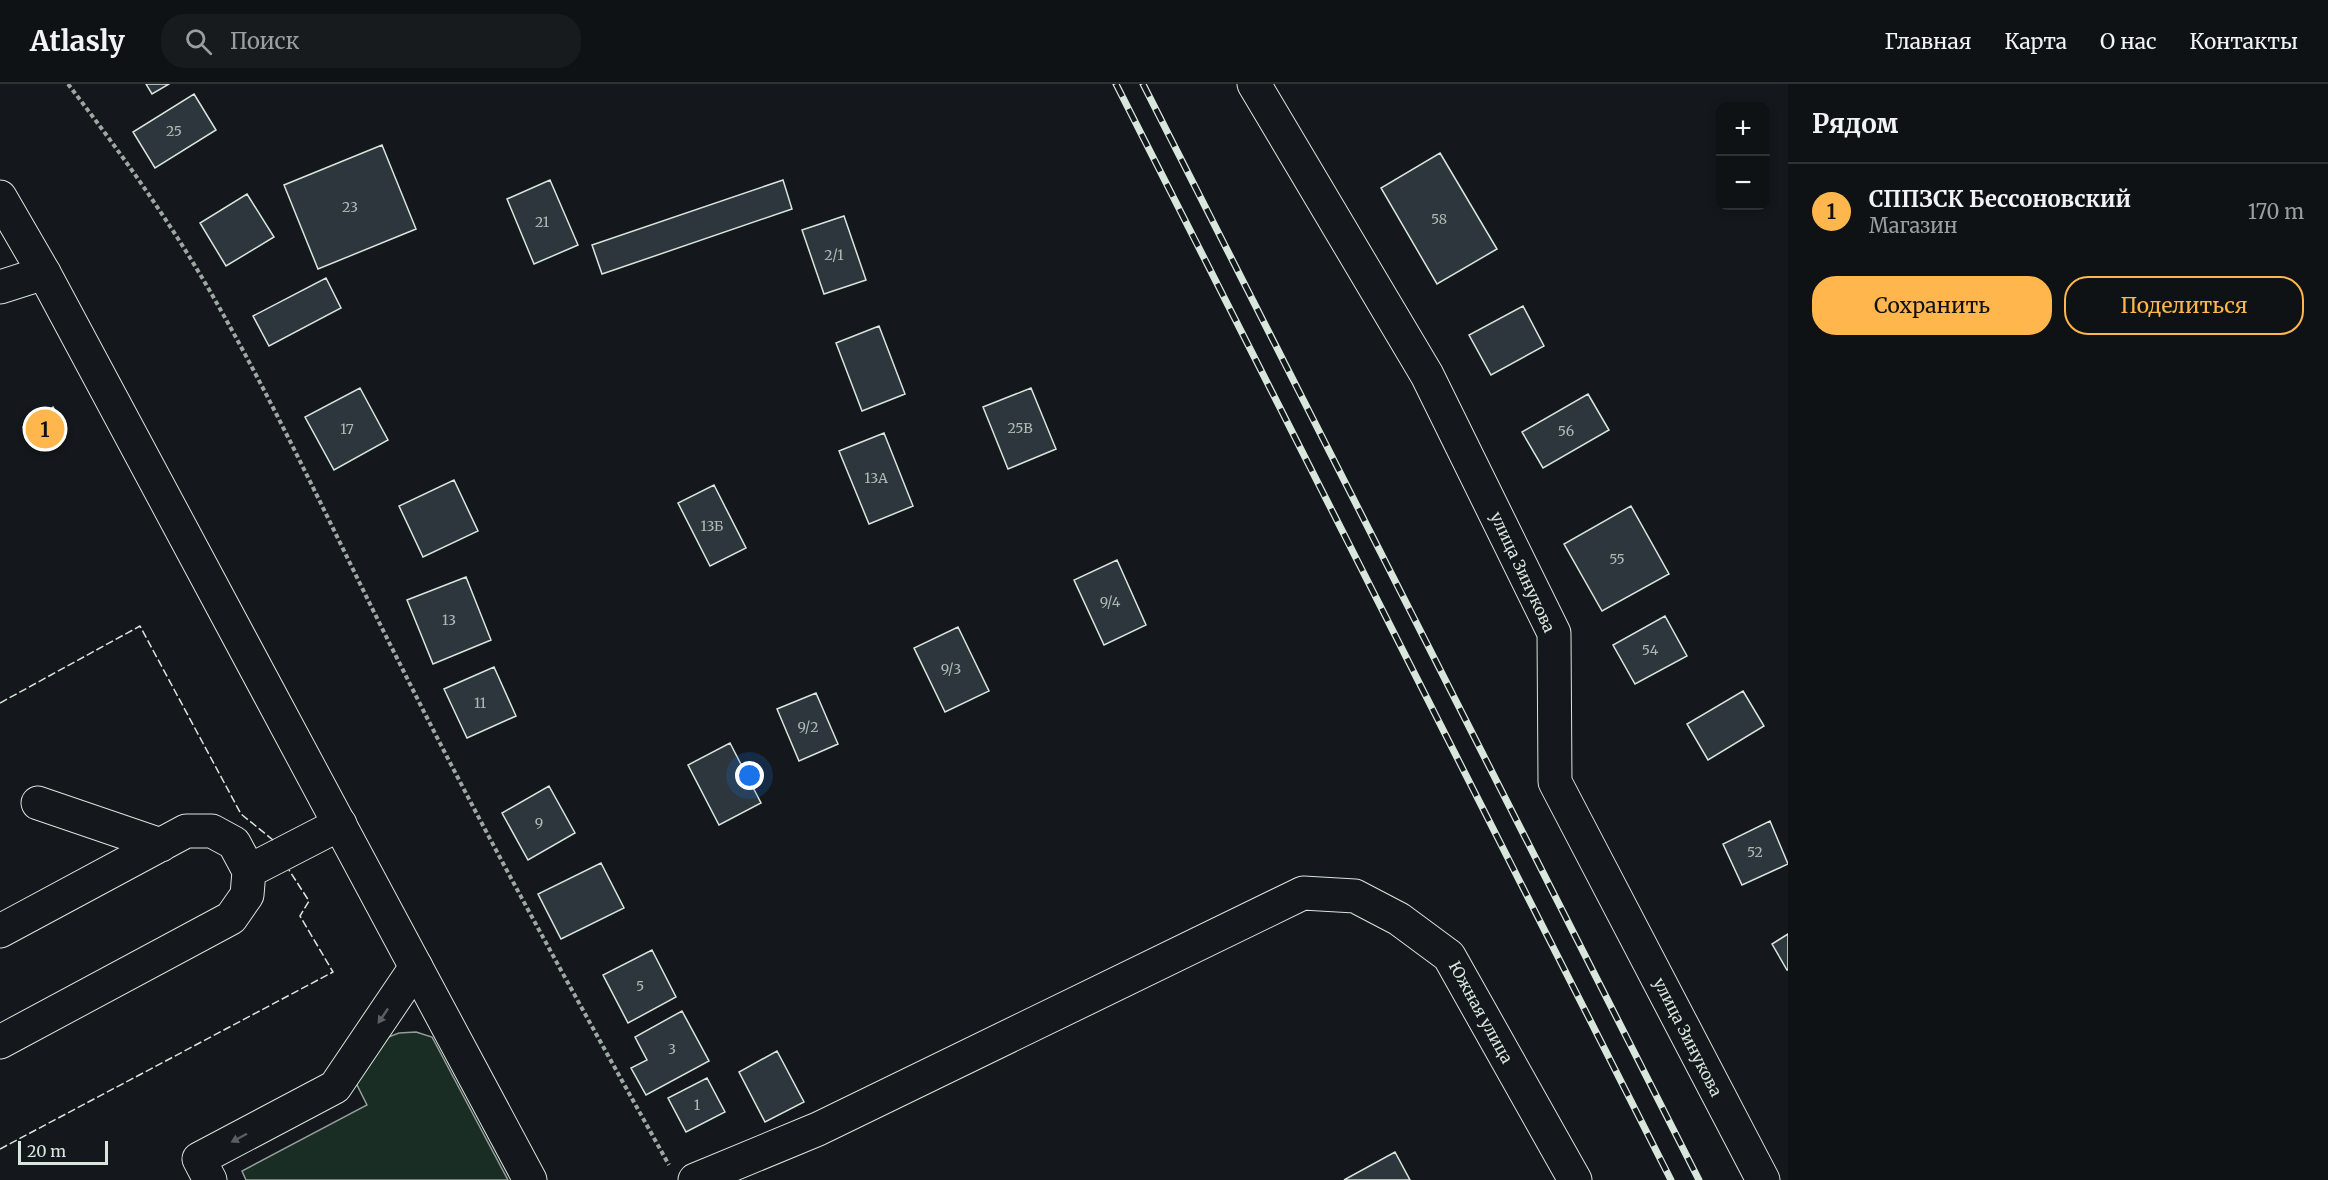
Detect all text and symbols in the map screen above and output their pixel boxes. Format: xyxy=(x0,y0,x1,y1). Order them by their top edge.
search box xyxy=(161,14,581,68)
text: Atlasly xyxy=(30,23,125,59)
icon: search xyxy=(182,25,215,58)
text: Поиск xyxy=(230,27,300,55)
text: Главная xyxy=(1885,28,1972,55)
text: Карта xyxy=(2005,28,2067,55)
text: О нас xyxy=(2100,28,2157,55)
text: Контакты xyxy=(2190,28,2298,55)
map controls xyxy=(1716,102,1770,210)
button: + xyxy=(1716,102,1770,156)
text: Рядом xyxy=(1812,107,1898,140)
house number: 25 xyxy=(166,122,182,140)
button: − xyxy=(1716,156,1770,210)
text: СППЗСК Бессоновский xyxy=(1869,185,2131,213)
house number: 23 xyxy=(342,198,358,216)
text: 1 xyxy=(1827,199,1836,224)
text: 170 m xyxy=(2248,199,2304,224)
house number: 58 xyxy=(1431,210,1447,228)
house number: 21 xyxy=(535,213,549,231)
text: Магазин xyxy=(1869,213,1958,238)
house number: 2/1 xyxy=(824,246,844,264)
button: Сохранить xyxy=(1812,276,2052,335)
button: Поделиться xyxy=(2064,276,2304,335)
pin: 1 xyxy=(26,406,64,452)
house number: 25В xyxy=(1007,419,1033,437)
house number: 17 xyxy=(340,420,354,438)
house number: 56 xyxy=(1558,422,1574,440)
house number: 13А xyxy=(864,469,888,487)
street label: улица Зинукова xyxy=(1486,509,1560,636)
house number: 13Б xyxy=(700,517,724,535)
house number: 55 xyxy=(1609,550,1625,568)
house number: 9/4 xyxy=(1100,593,1121,611)
house number: 13 xyxy=(442,611,456,629)
house number: 54 xyxy=(1642,641,1659,659)
house number: 9/3 xyxy=(941,660,961,678)
house number: 11 xyxy=(474,694,486,712)
house number: 9/2 xyxy=(798,718,818,736)
your location xyxy=(735,761,764,790)
house number: 9 xyxy=(535,814,543,832)
house number: 52 xyxy=(1747,843,1763,861)
street label: Южная улица xyxy=(1445,957,1518,1067)
street label: улица Зинукова xyxy=(1649,974,1727,1100)
house number: 5 xyxy=(636,977,644,995)
one-way arrow xyxy=(378,1007,389,1024)
house number: 3 xyxy=(668,1040,676,1058)
house number: 1 xyxy=(694,1096,700,1114)
one-way arrow xyxy=(230,1133,247,1143)
scale bar xyxy=(18,1138,108,1166)
text: 20 m xyxy=(27,1141,66,1161)

